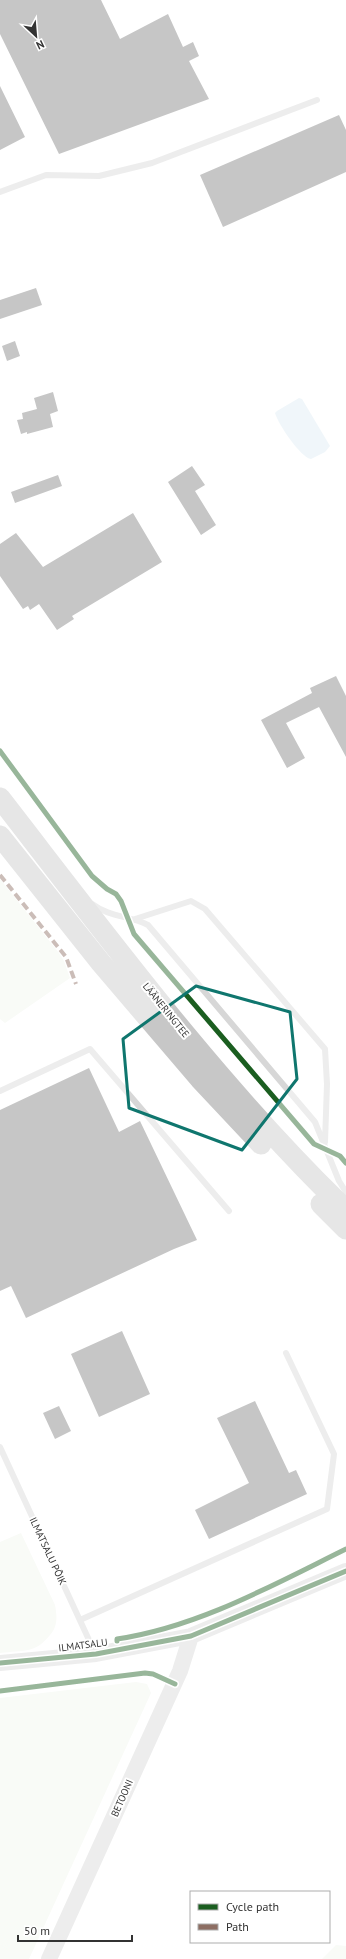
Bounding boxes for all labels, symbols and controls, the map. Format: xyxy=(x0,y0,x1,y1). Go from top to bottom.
north arrow xyxy=(16,16,56,56)
text: N xyxy=(34,37,47,53)
street label: LÄÄNERINGTEE xyxy=(140,980,192,1040)
street label: ILMATSALU PÕIK xyxy=(27,1515,69,1587)
street label: ILMATSALU xyxy=(58,1636,108,1654)
street label: BETOONI xyxy=(108,1777,136,1819)
legend xyxy=(190,1891,330,1943)
text: Cycle path xyxy=(226,1899,279,1914)
scale bar xyxy=(18,1917,132,1943)
text: Path xyxy=(226,1919,249,1934)
text: 50 m xyxy=(24,1923,50,1938)

